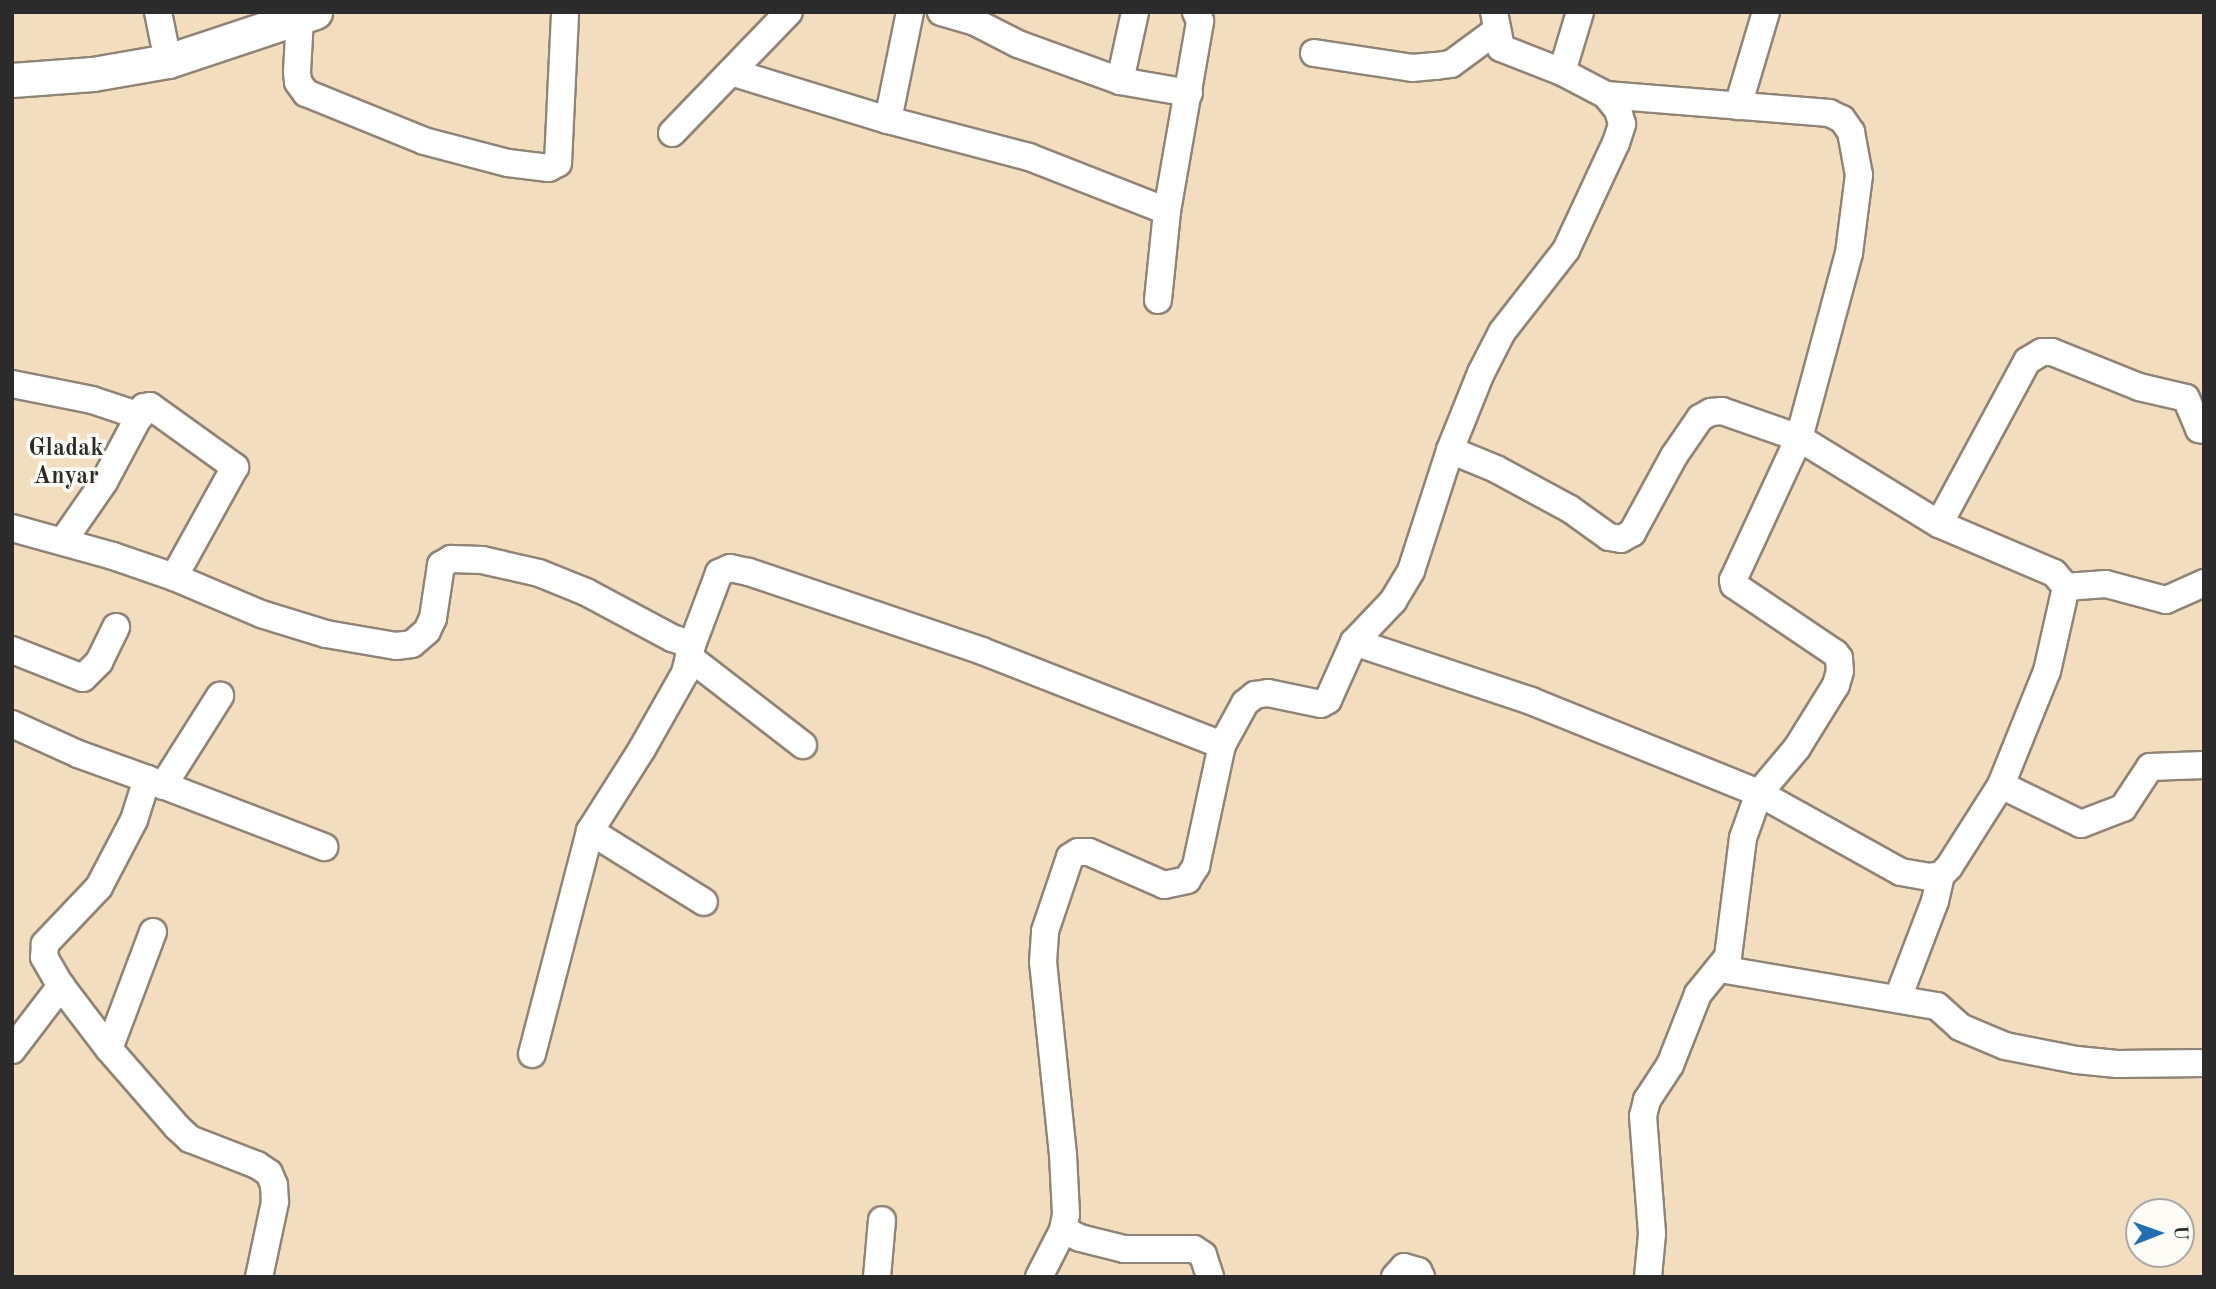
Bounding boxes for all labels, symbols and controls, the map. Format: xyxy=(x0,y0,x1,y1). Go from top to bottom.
district label: Gladak Anyar xyxy=(28,436,104,492)
north arrow xyxy=(2125,1198,2195,1268)
text: U xyxy=(2170,1225,2189,1240)

